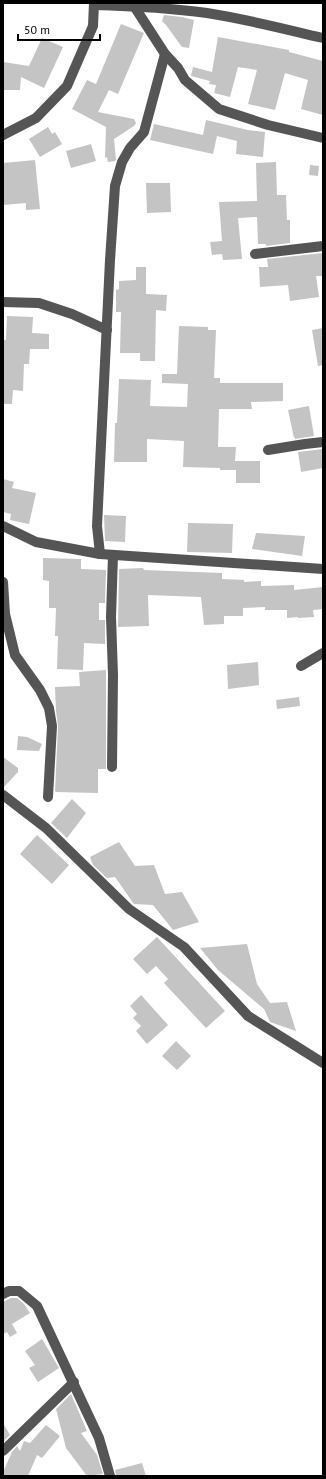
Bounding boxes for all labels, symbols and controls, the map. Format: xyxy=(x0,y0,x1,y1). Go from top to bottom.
scale bar xyxy=(18,16,100,42)
text: 50 m xyxy=(24,22,50,37)

